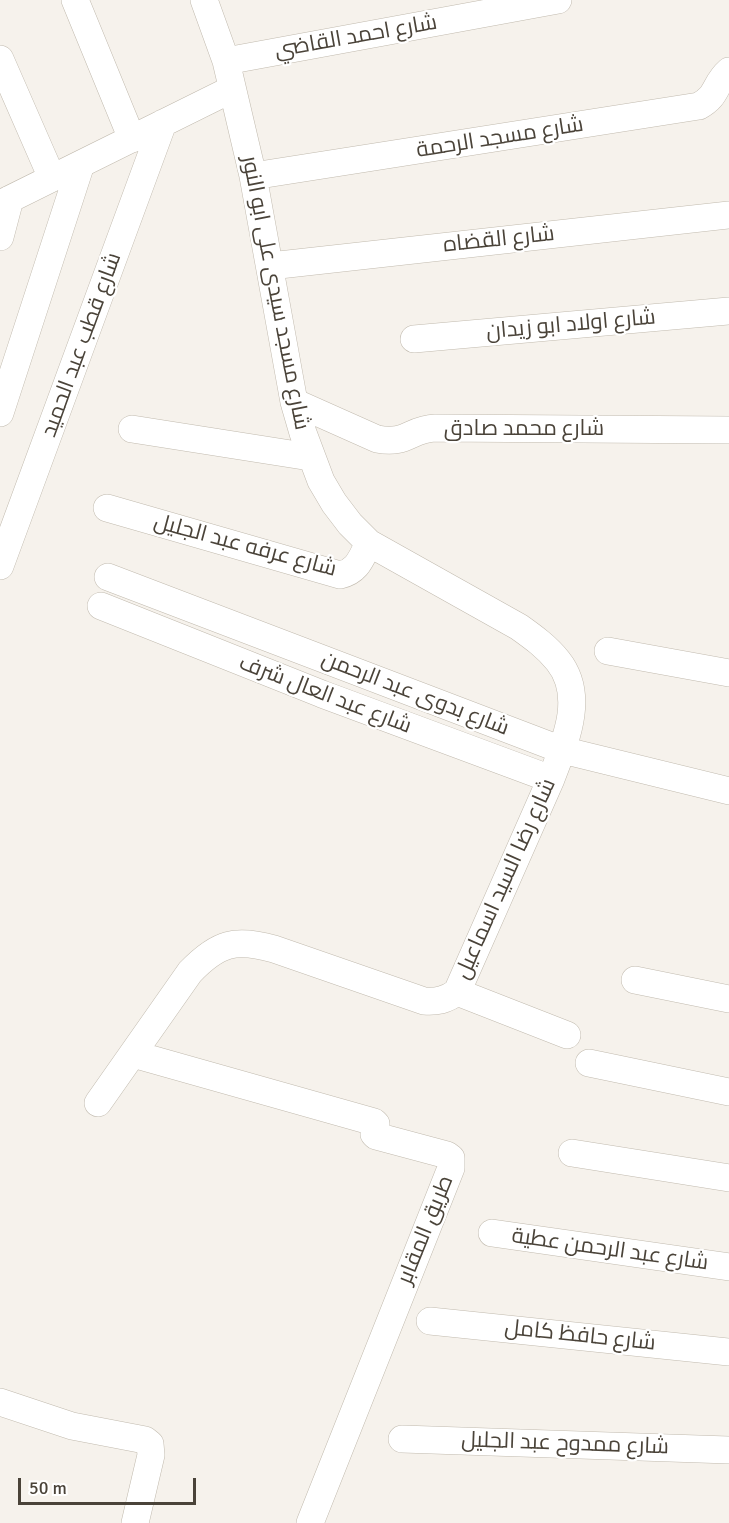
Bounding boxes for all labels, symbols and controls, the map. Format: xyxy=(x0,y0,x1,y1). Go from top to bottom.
street label: شارع احمد القاضي xyxy=(273,10,439,64)
street label: شارع مسجد الرحمة xyxy=(415,112,585,164)
street label: شارع مسجد سيدى على ابو النور xyxy=(235,154,315,432)
street label: شارع القضاه xyxy=(442,221,556,259)
street label: شارع قطب عبد الحميد xyxy=(36,249,128,441)
street label: شارع اولاد ابو زيدان xyxy=(485,304,657,346)
street label: شارع محمد صادق xyxy=(444,416,604,442)
street label: شارع عرفه عبد الجليل xyxy=(151,509,339,583)
street label: شارع بدوى عبد الرحمن xyxy=(317,646,513,742)
street label: شارع عبد العال شرف xyxy=(235,650,415,740)
street label: شارع رضا السيد اسماعيل xyxy=(450,775,562,983)
street label: طريق المقابر xyxy=(392,1172,460,1288)
street label: شارع عبد الرحمن عطية xyxy=(510,1223,710,1277)
street label: شارع حافظ كامل xyxy=(503,1315,657,1357)
street label: شارع ممدوح عبد الجليل xyxy=(461,1427,669,1461)
scale bar xyxy=(21,1466,200,1504)
text: 50 m xyxy=(29,1477,67,1499)

